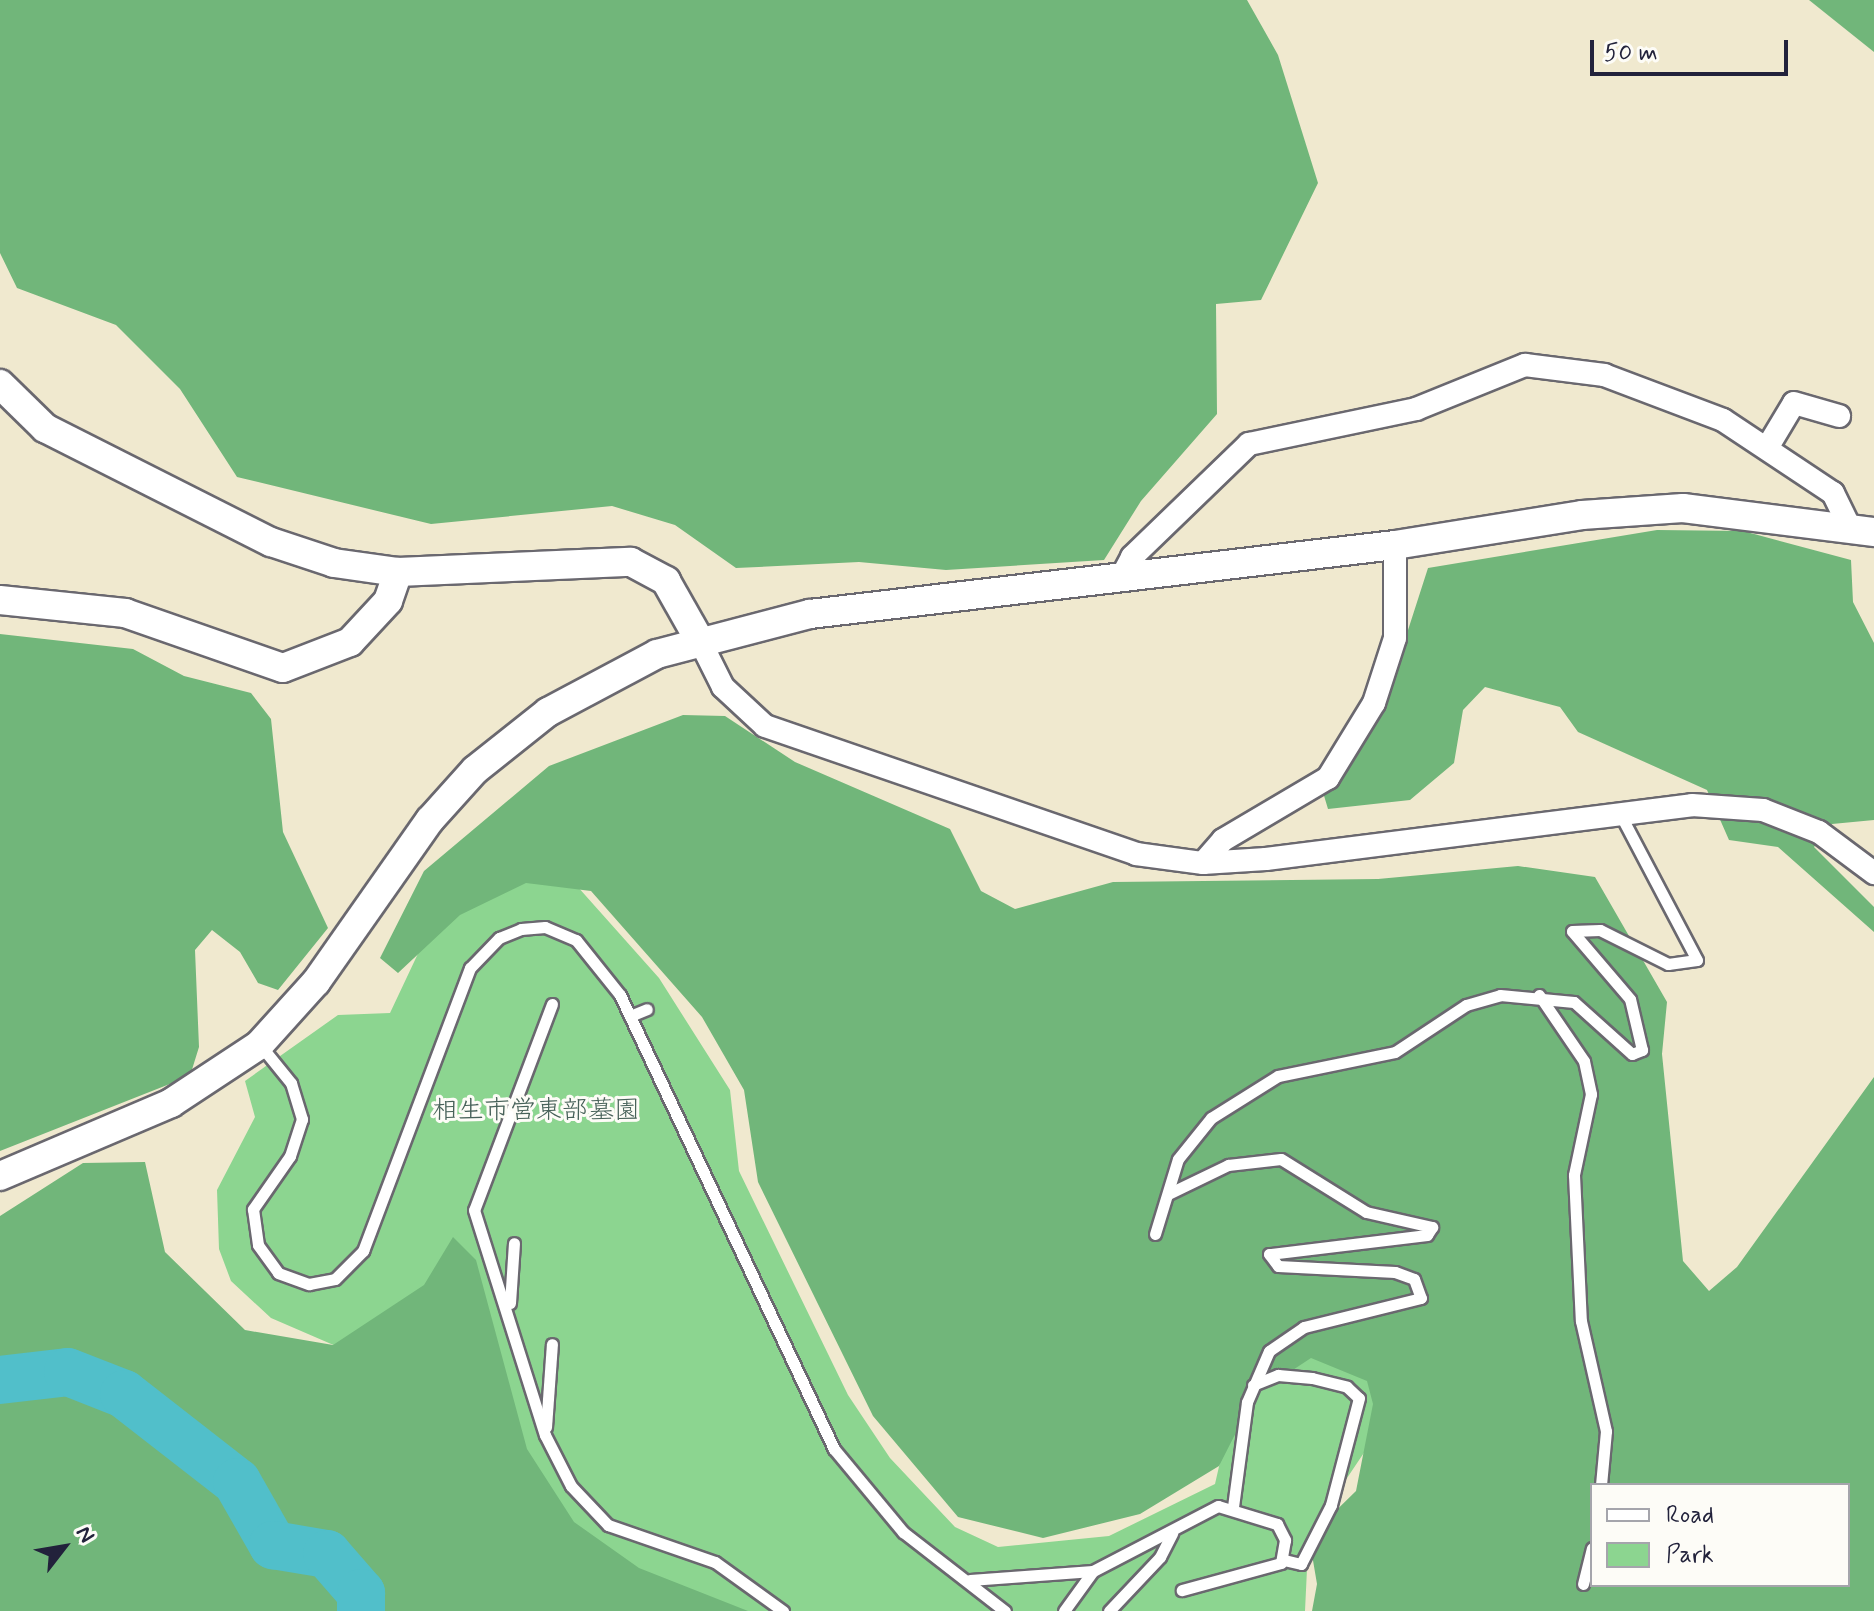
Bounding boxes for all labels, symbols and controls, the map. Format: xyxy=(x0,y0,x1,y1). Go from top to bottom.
scale bar xyxy=(1594,24,1792,74)
text: 50 m xyxy=(1604,38,1658,69)
park label: 相生市営東部墓園 xyxy=(432,1096,640,1128)
legend xyxy=(1590,1483,1850,1587)
text: Road xyxy=(1666,1500,1714,1531)
north arrow xyxy=(24,1507,104,1587)
text: N xyxy=(69,1521,100,1548)
text: Park xyxy=(1666,1540,1714,1571)

